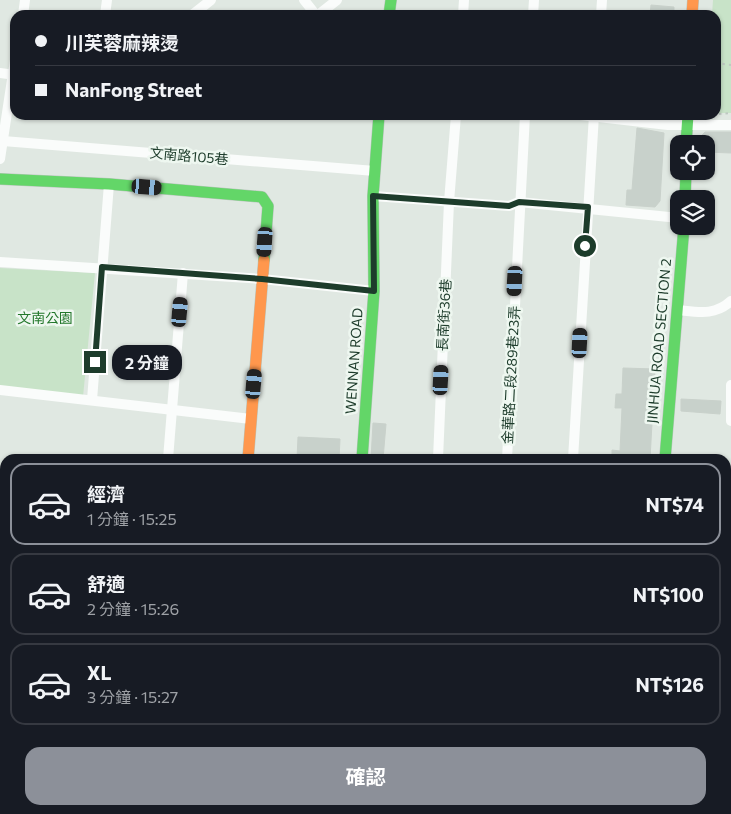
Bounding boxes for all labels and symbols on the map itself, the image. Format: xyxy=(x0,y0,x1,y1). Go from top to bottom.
street label: 文南路105巷 xyxy=(149,144,229,167)
car xyxy=(131,178,162,196)
car xyxy=(256,227,273,257)
route start xyxy=(574,235,596,257)
street label: JINHUA ROAD SECTION 2 xyxy=(643,258,674,424)
car xyxy=(506,266,523,296)
street label: 長南街36巷 xyxy=(433,278,454,352)
car xyxy=(171,296,188,328)
street label: 金華路二段289巷23弄 xyxy=(498,305,523,445)
street label: WENNAN ROAD xyxy=(341,307,366,415)
park label: 文南公園 xyxy=(17,309,73,326)
car xyxy=(571,328,588,358)
callout: 2 分鐘 xyxy=(112,344,182,380)
route end xyxy=(84,351,106,373)
car xyxy=(432,365,449,395)
car xyxy=(245,368,262,400)

